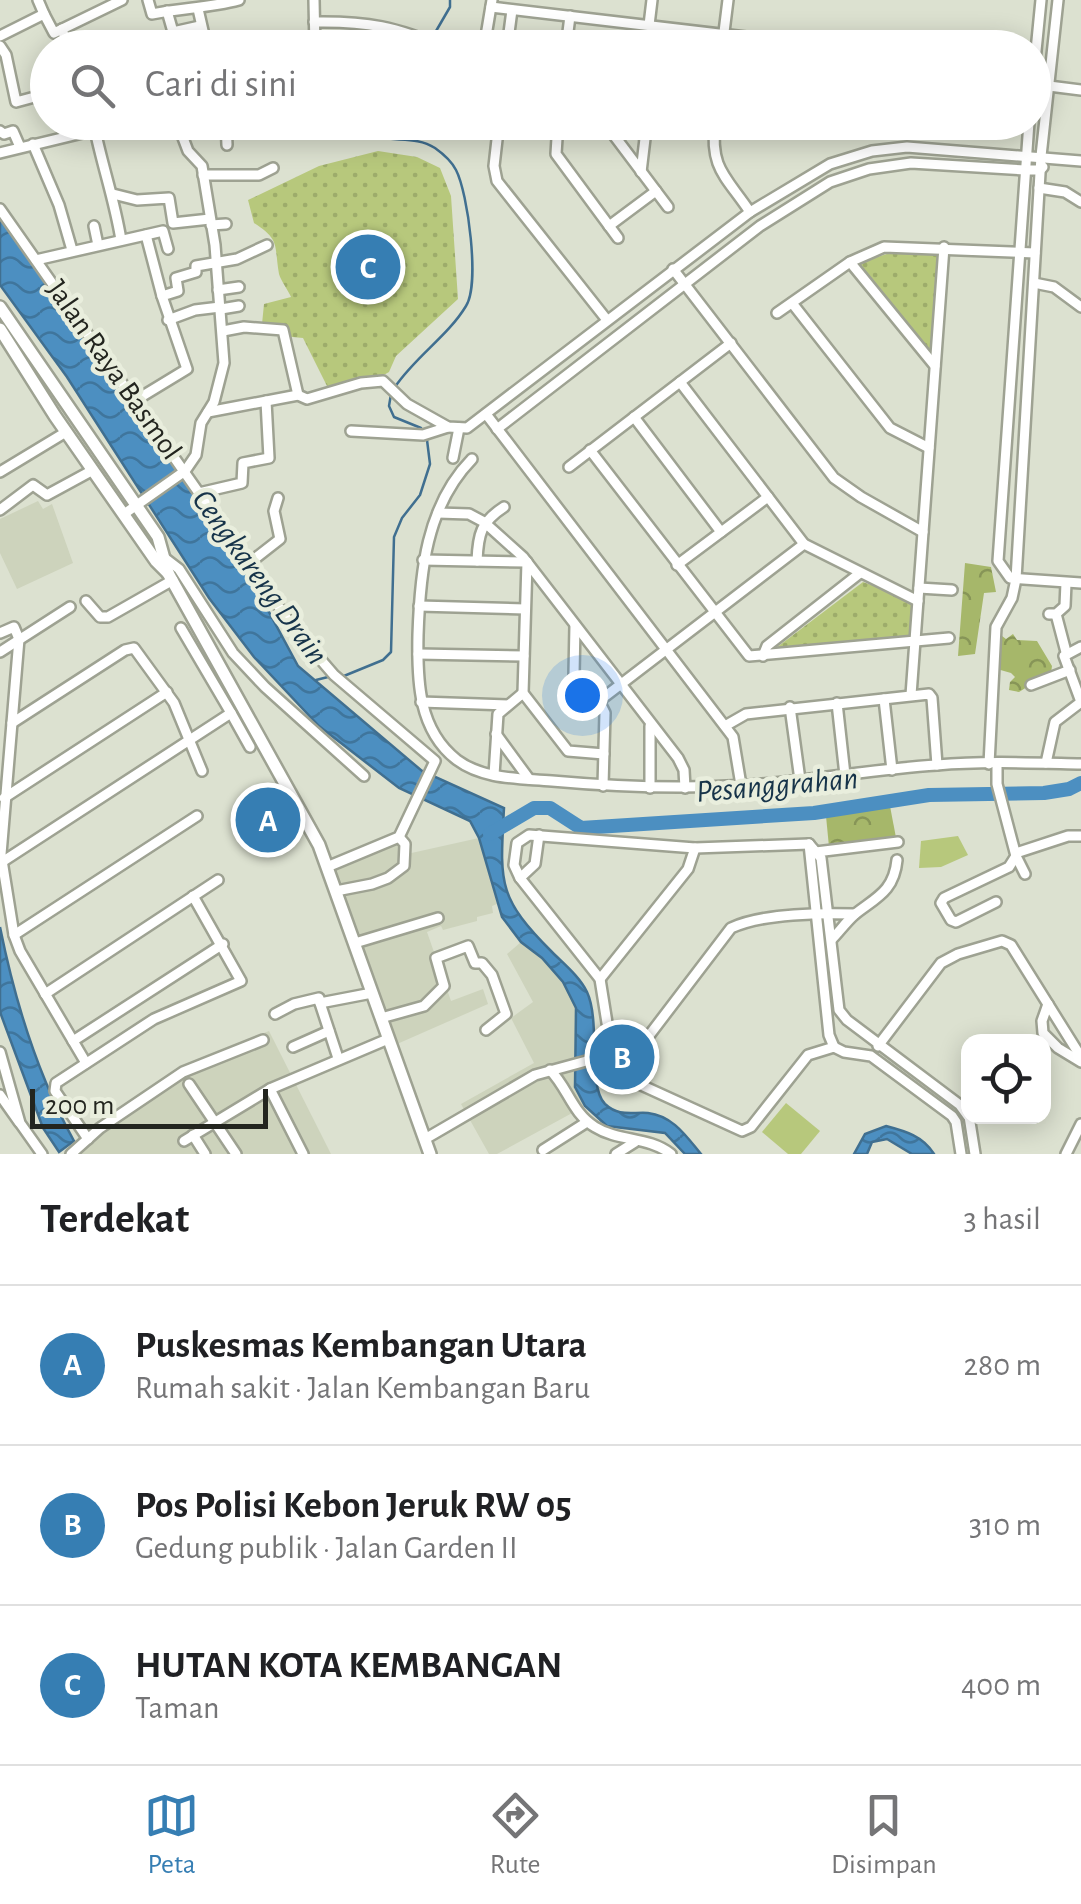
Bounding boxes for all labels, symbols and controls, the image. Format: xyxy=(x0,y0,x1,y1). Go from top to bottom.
search box xyxy=(30,30,1051,140)
icon: search xyxy=(65,58,120,113)
text: Cari di sini xyxy=(145,66,297,104)
pin: C xyxy=(336,230,400,304)
street label: Jalan Raya Basmol xyxy=(41,275,187,465)
water label: Cengkareng Drain xyxy=(186,484,334,670)
your location xyxy=(557,670,608,721)
water label: Pesanggrahan xyxy=(695,762,859,808)
pin: A xyxy=(236,782,300,858)
pin: B xyxy=(590,1020,654,1094)
map controls xyxy=(961,1034,1051,1124)
button: locate xyxy=(961,1034,1051,1124)
scale bar xyxy=(30,1084,268,1128)
text: 200 m xyxy=(45,1092,114,1120)
text: Terdekat xyxy=(40,1198,189,1240)
text: 3 hasil xyxy=(964,1203,1041,1235)
text: Puskesmas Kembangan Utara xyxy=(135,1327,587,1365)
text: A xyxy=(63,1349,82,1381)
text: 280 m xyxy=(963,1349,1041,1381)
text: Rumah sakit · Jalan Kembangan Baru xyxy=(135,1372,590,1404)
text: Pos Polisi Kebon Jeruk RW 05 xyxy=(135,1487,572,1525)
text: B xyxy=(63,1509,82,1541)
text: 310 m xyxy=(969,1509,1041,1541)
text: Gedung publik · Jalan Garden II xyxy=(135,1532,518,1564)
text: HUTAN KOTA KEMBANGAN xyxy=(135,1647,562,1685)
text: C xyxy=(64,1669,81,1701)
text: 400 m xyxy=(961,1669,1041,1701)
text: Taman xyxy=(135,1692,220,1724)
tab: Peta xyxy=(144,1788,199,1882)
tab: Rute xyxy=(488,1788,543,1882)
tab: Disimpan xyxy=(831,1788,937,1882)

